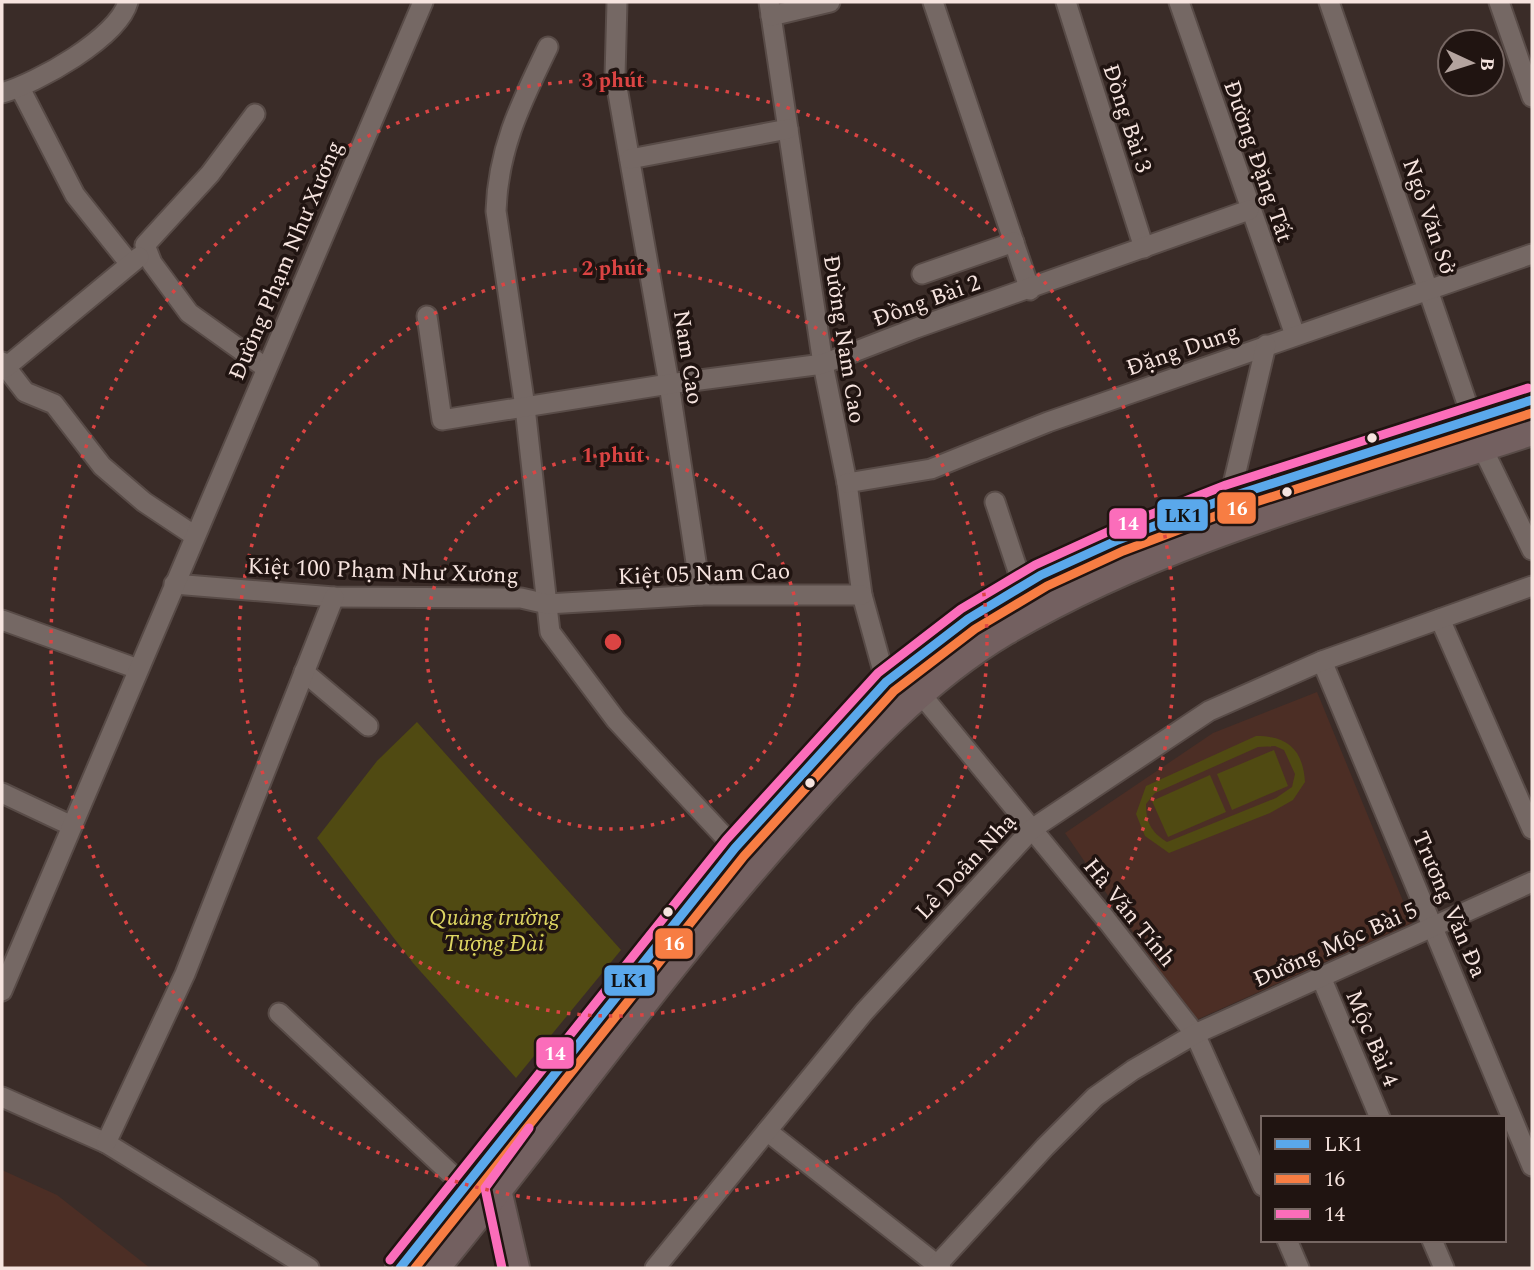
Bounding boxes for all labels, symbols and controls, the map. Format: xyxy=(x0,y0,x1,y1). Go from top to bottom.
north arrow xyxy=(1436,28,1506,98)
text: B xyxy=(1472,56,1501,72)
street label: Đồng Bài 3 xyxy=(1093,59,1161,177)
text: 3 phút xyxy=(582,65,644,97)
street label: Đường Đặng Tất xyxy=(1213,76,1302,247)
street label: Đường Phạm Như Xương xyxy=(220,135,353,386)
street label: Ngô Văn Sở xyxy=(1392,154,1465,280)
text: 2 phút xyxy=(582,253,644,285)
street label: Đường Nam Cao xyxy=(813,253,874,426)
street label: Đồng Bài 2 xyxy=(868,266,985,337)
street label: Nam Cao xyxy=(663,307,712,407)
street label: Đặng Dung xyxy=(1121,315,1244,386)
unlabelled marker xyxy=(1365,431,1379,445)
text: 1 phút xyxy=(582,440,644,472)
unlabelled marker xyxy=(1280,485,1294,499)
line badge: 16 xyxy=(1216,491,1257,525)
text: 16 xyxy=(1226,495,1248,524)
line badge: LK1 xyxy=(1156,498,1209,532)
text: LK1 xyxy=(1164,502,1202,531)
line badge: 14 xyxy=(1108,507,1148,540)
text: 14 xyxy=(1117,510,1139,539)
street label: Kiệt 100 Phạm Như Xương xyxy=(247,549,519,594)
street label: Kiệt 05 Nam Cao xyxy=(617,554,791,595)
centre of rings xyxy=(601,630,625,654)
unlabelled marker xyxy=(803,776,817,790)
street label: Lê Doãn Nhạ xyxy=(907,806,1025,928)
street label: Trương Văn Đa xyxy=(1402,826,1495,983)
street label: Hà Văn Tính xyxy=(1074,851,1184,975)
street label: Đường Mộc Bài 5 xyxy=(1248,893,1424,997)
park label: Quảng trường Tượng Đài xyxy=(429,901,560,962)
unlabelled marker xyxy=(661,905,675,919)
line badge: 16 xyxy=(654,927,694,960)
text: 16 xyxy=(663,930,685,959)
line badge: LK1 xyxy=(603,964,656,997)
text: LK1 xyxy=(610,967,648,996)
street label: Mộc Bài 4 xyxy=(1336,985,1408,1093)
line badge: 14 xyxy=(535,1036,575,1070)
text: 14 xyxy=(544,1040,566,1069)
legend xyxy=(1261,1116,1506,1242)
text: LK1 xyxy=(1324,1129,1363,1161)
text: 16 xyxy=(1324,1164,1345,1196)
text: 14 xyxy=(1324,1199,1346,1231)

